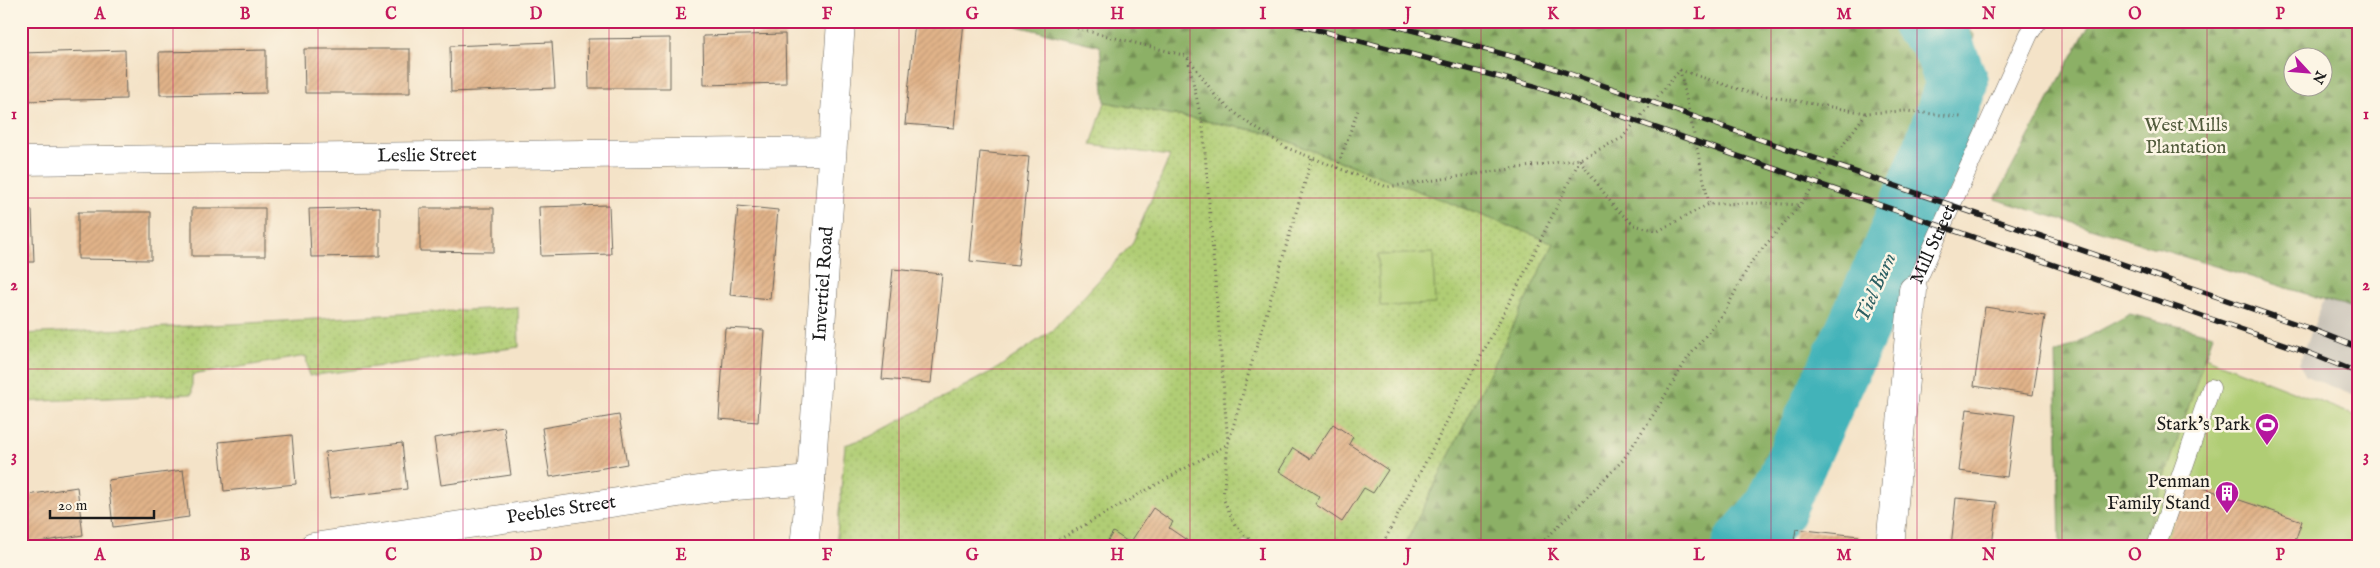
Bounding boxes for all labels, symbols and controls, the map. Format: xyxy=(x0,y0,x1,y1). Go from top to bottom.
text: A xyxy=(94,5,107,25)
text: B xyxy=(240,5,251,25)
text: C xyxy=(385,5,397,25)
text: D xyxy=(530,5,543,25)
text: E xyxy=(675,5,687,25)
text: F xyxy=(822,5,833,25)
text: G xyxy=(966,5,979,25)
text: H xyxy=(1110,5,1124,25)
text: I xyxy=(1260,5,1267,25)
text: J xyxy=(1403,5,1412,25)
text: K xyxy=(1547,5,1560,25)
text: L xyxy=(1693,5,1705,25)
text: M xyxy=(1836,5,1852,25)
text: N xyxy=(1981,5,1996,25)
text: O xyxy=(2128,5,2142,25)
text: P xyxy=(2275,5,2285,25)
north arrow xyxy=(2282,48,2332,98)
text: N xyxy=(2308,67,2330,87)
text: 1 xyxy=(11,105,17,125)
text: 1 xyxy=(2363,105,2369,125)
park label: West Mills Plantation xyxy=(2144,114,2228,160)
street label: Leslie Street xyxy=(377,143,477,169)
street label: Mill Street xyxy=(1905,200,1962,288)
street label: Invertiel Road xyxy=(808,225,840,342)
water label: Tiel Burn xyxy=(1849,249,1903,327)
text: 2 xyxy=(10,276,18,296)
text: 2 xyxy=(2362,276,2370,296)
sports icon: Stark's Park xyxy=(2254,412,2280,446)
place label: Stark's Park xyxy=(2156,413,2251,437)
text: 3 xyxy=(11,447,17,467)
text: 3 xyxy=(2363,447,2369,467)
place label: Penman Family Stand xyxy=(2107,470,2211,516)
building icon: Penman Family Stand xyxy=(2214,480,2240,514)
scale bar xyxy=(50,488,154,520)
street label: Peebles Street xyxy=(505,490,618,530)
text: 20 m xyxy=(58,496,88,515)
text: A xyxy=(94,546,107,566)
text: B xyxy=(240,546,251,566)
text: C xyxy=(385,546,397,566)
text: D xyxy=(530,546,543,566)
text: E xyxy=(675,546,687,566)
text: F xyxy=(822,546,833,566)
text: G xyxy=(966,546,979,566)
text: H xyxy=(1110,546,1124,566)
text: I xyxy=(1260,546,1267,566)
text: J xyxy=(1403,546,1412,566)
text: K xyxy=(1547,546,1560,566)
text: L xyxy=(1693,546,1705,566)
text: M xyxy=(1836,546,1852,566)
text: N xyxy=(1981,546,1996,566)
text: O xyxy=(2128,546,2142,566)
text: P xyxy=(2275,546,2285,566)

